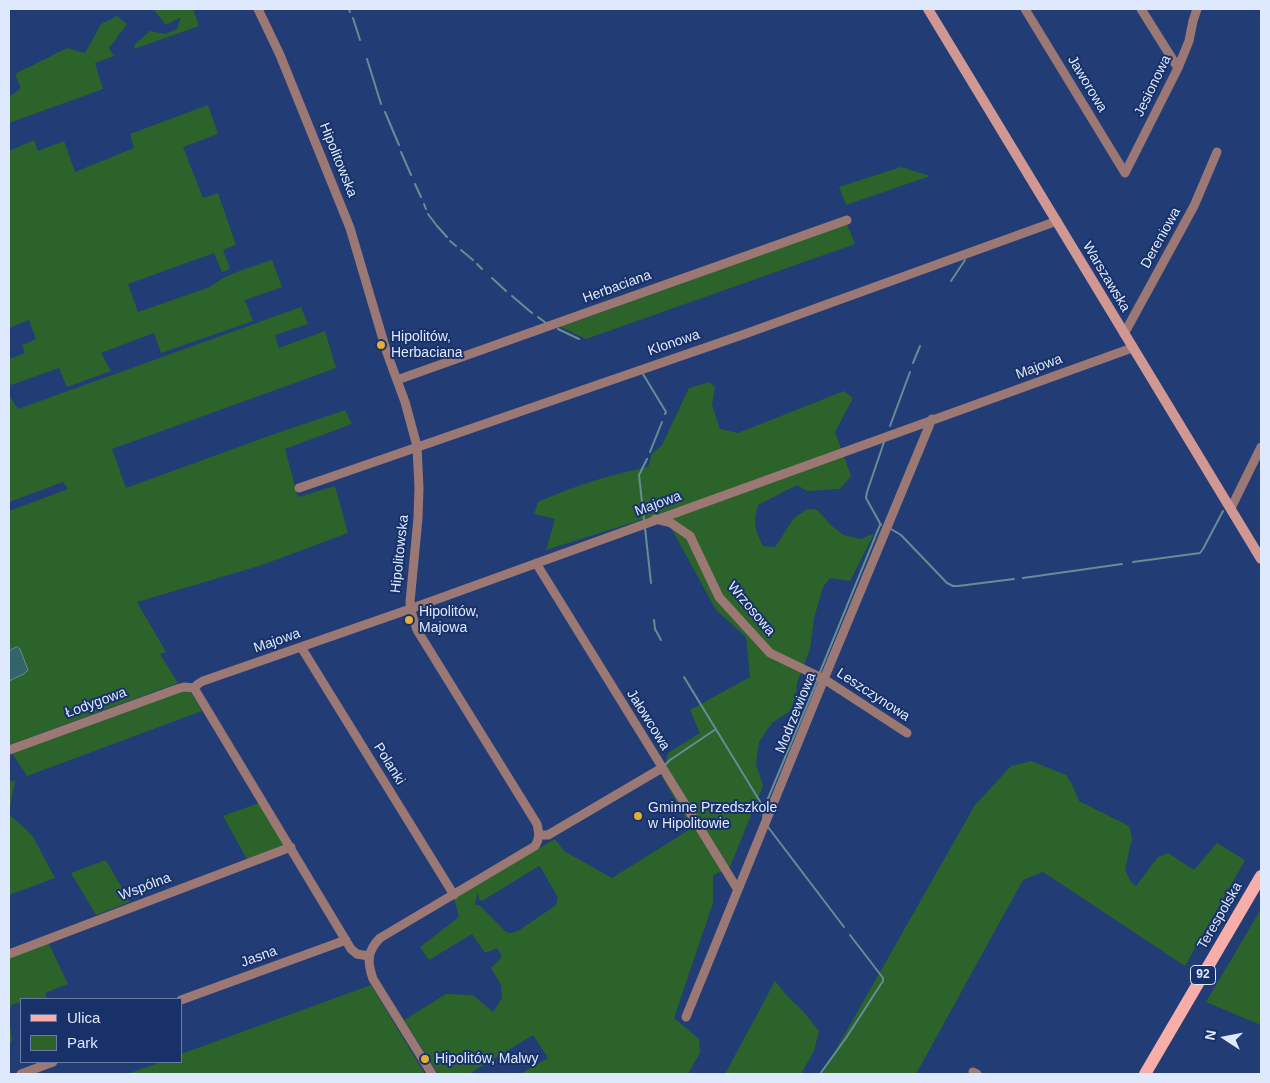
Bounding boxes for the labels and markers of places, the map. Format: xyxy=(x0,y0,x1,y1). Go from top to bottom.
place label: Hipolitów, Herbaciana xyxy=(391,329,463,362)
marker: Hipolitów, Herbaciana xyxy=(375,339,387,351)
place label: Hipolitów, Majowa xyxy=(419,604,479,636)
marker: Hipolitów, Majowa xyxy=(403,614,415,626)
place label: Gminne Przedszkole w Hipolitowie xyxy=(648,800,777,832)
marker: Gminne Przedszkole w Hipolitowie xyxy=(632,810,644,822)
place label: Hipolitów, Malwy xyxy=(435,1051,538,1067)
marker: Hipolitów, Malwy xyxy=(419,1053,431,1065)

